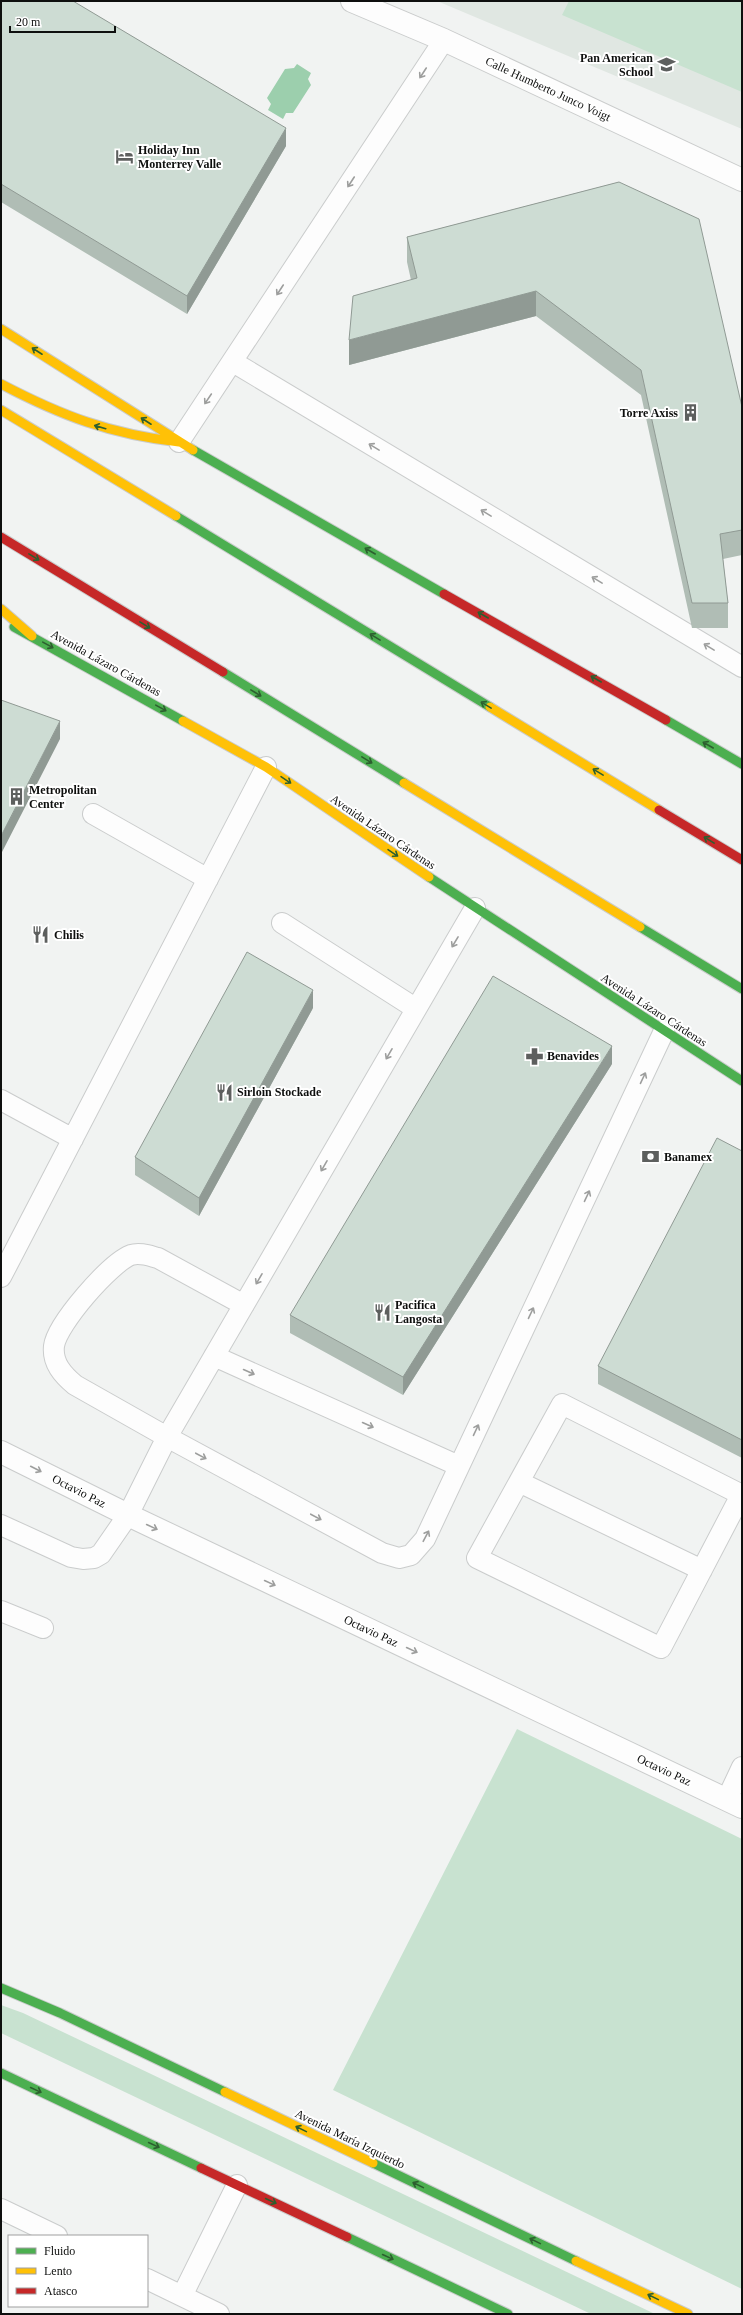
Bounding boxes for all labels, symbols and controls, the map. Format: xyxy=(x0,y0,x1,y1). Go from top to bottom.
scale bar xyxy=(10,8,115,34)
text: 20 m xyxy=(16,15,41,29)
place label: Pan American School xyxy=(580,51,654,79)
street label: Calle Humberto Junco Voigt xyxy=(483,54,613,124)
school or university icon: Pan American School xyxy=(656,55,676,75)
one-way arrow xyxy=(419,67,427,78)
place label: Holiday Inn Monterrey Valle xyxy=(138,143,222,171)
hotel icon: Holiday Inn Monterrey Valle xyxy=(115,147,135,167)
one-way arrow xyxy=(347,176,355,188)
one-way arrow xyxy=(276,284,284,295)
one-way arrow xyxy=(31,347,43,355)
one-way arrow xyxy=(204,393,212,404)
building icon: Torre Axiss xyxy=(681,403,701,423)
place label: Torre Axiss xyxy=(620,406,678,420)
one-way arrow xyxy=(140,417,152,425)
one-way arrow xyxy=(94,423,107,430)
one-way arrow xyxy=(368,442,380,450)
one-way arrow xyxy=(480,509,492,517)
one-way arrow xyxy=(364,546,376,554)
one-way arrow xyxy=(28,554,40,562)
one-way arrow xyxy=(591,576,603,584)
one-way arrow xyxy=(477,610,489,618)
one-way arrow xyxy=(139,621,150,629)
street label: Avenida Lázaro Cárdenas xyxy=(49,627,164,699)
one-way arrow xyxy=(369,633,381,641)
one-way arrow xyxy=(42,641,54,649)
one-way arrow xyxy=(703,643,715,651)
one-way arrow xyxy=(590,675,602,683)
one-way arrow xyxy=(250,689,262,697)
one-way arrow xyxy=(480,700,492,708)
one-way arrow xyxy=(155,705,167,713)
one-way arrow xyxy=(702,740,714,748)
one-way arrow xyxy=(361,757,373,765)
one-way arrow xyxy=(592,768,604,776)
one-way arrow xyxy=(280,776,291,784)
place label: Metropolitan Center xyxy=(29,783,97,811)
building icon: Metropolitan Center xyxy=(6,787,26,807)
street label: Avenida Lázaro Cárdenas xyxy=(328,792,438,873)
one-way arrow xyxy=(703,835,715,843)
one-way arrow xyxy=(388,849,399,857)
restaurant icon: Chilis xyxy=(31,925,51,945)
place label: Chilis xyxy=(54,928,84,942)
one-way arrow xyxy=(450,936,458,948)
street label: Avenida Lázaro Cárdenas xyxy=(598,970,710,1050)
pharmacy icon: Benavides xyxy=(524,1046,544,1066)
one-way arrow xyxy=(384,1048,392,1060)
place label: Benavides xyxy=(547,1049,599,1063)
one-way arrow xyxy=(640,1072,647,1084)
restaurant icon: Sirloin Stockade xyxy=(214,1082,234,1102)
place label: Sirloin Stockade xyxy=(237,1085,322,1099)
bank icon: Banamex xyxy=(641,1147,661,1167)
place label: Banamex xyxy=(664,1150,712,1164)
one-way arrow xyxy=(319,1160,327,1172)
one-way arrow xyxy=(584,1190,591,1202)
one-way arrow xyxy=(254,1273,262,1285)
place label: Pacifica Langosta xyxy=(395,1298,442,1326)
restaurant icon: Pacifica Langosta xyxy=(372,1302,392,1322)
one-way arrow xyxy=(528,1307,535,1319)
one-way arrow xyxy=(243,1369,255,1376)
one-way arrow xyxy=(361,1422,373,1429)
one-way arrow xyxy=(473,1425,480,1437)
one-way arrow xyxy=(195,1452,207,1460)
one-way arrow xyxy=(30,1466,42,1473)
street label: Octavio Paz xyxy=(50,1472,108,1510)
one-way arrow xyxy=(310,1514,322,1521)
one-way arrow xyxy=(146,1524,158,1531)
one-way arrow xyxy=(423,1530,430,1542)
one-way arrow xyxy=(263,1580,275,1587)
street label: Octavio Paz xyxy=(342,1612,400,1650)
one-way arrow xyxy=(406,1647,418,1654)
street label: Octavio Paz xyxy=(635,1751,693,1789)
one-way arrow xyxy=(30,2087,42,2094)
street label: Avenida María Izquierdo xyxy=(293,2106,407,2172)
one-way arrow xyxy=(295,2125,307,2132)
one-way arrow xyxy=(147,2142,159,2149)
one-way arrow xyxy=(413,2181,425,2188)
one-way arrow xyxy=(265,2198,277,2205)
legend xyxy=(8,2235,148,2307)
one-way arrow xyxy=(530,2237,542,2244)
text: Fluido xyxy=(44,2244,75,2258)
one-way arrow xyxy=(382,2254,394,2261)
text: Lento xyxy=(44,2264,72,2278)
text: Atasco xyxy=(44,2284,77,2298)
one-way arrow xyxy=(647,2293,659,2300)

